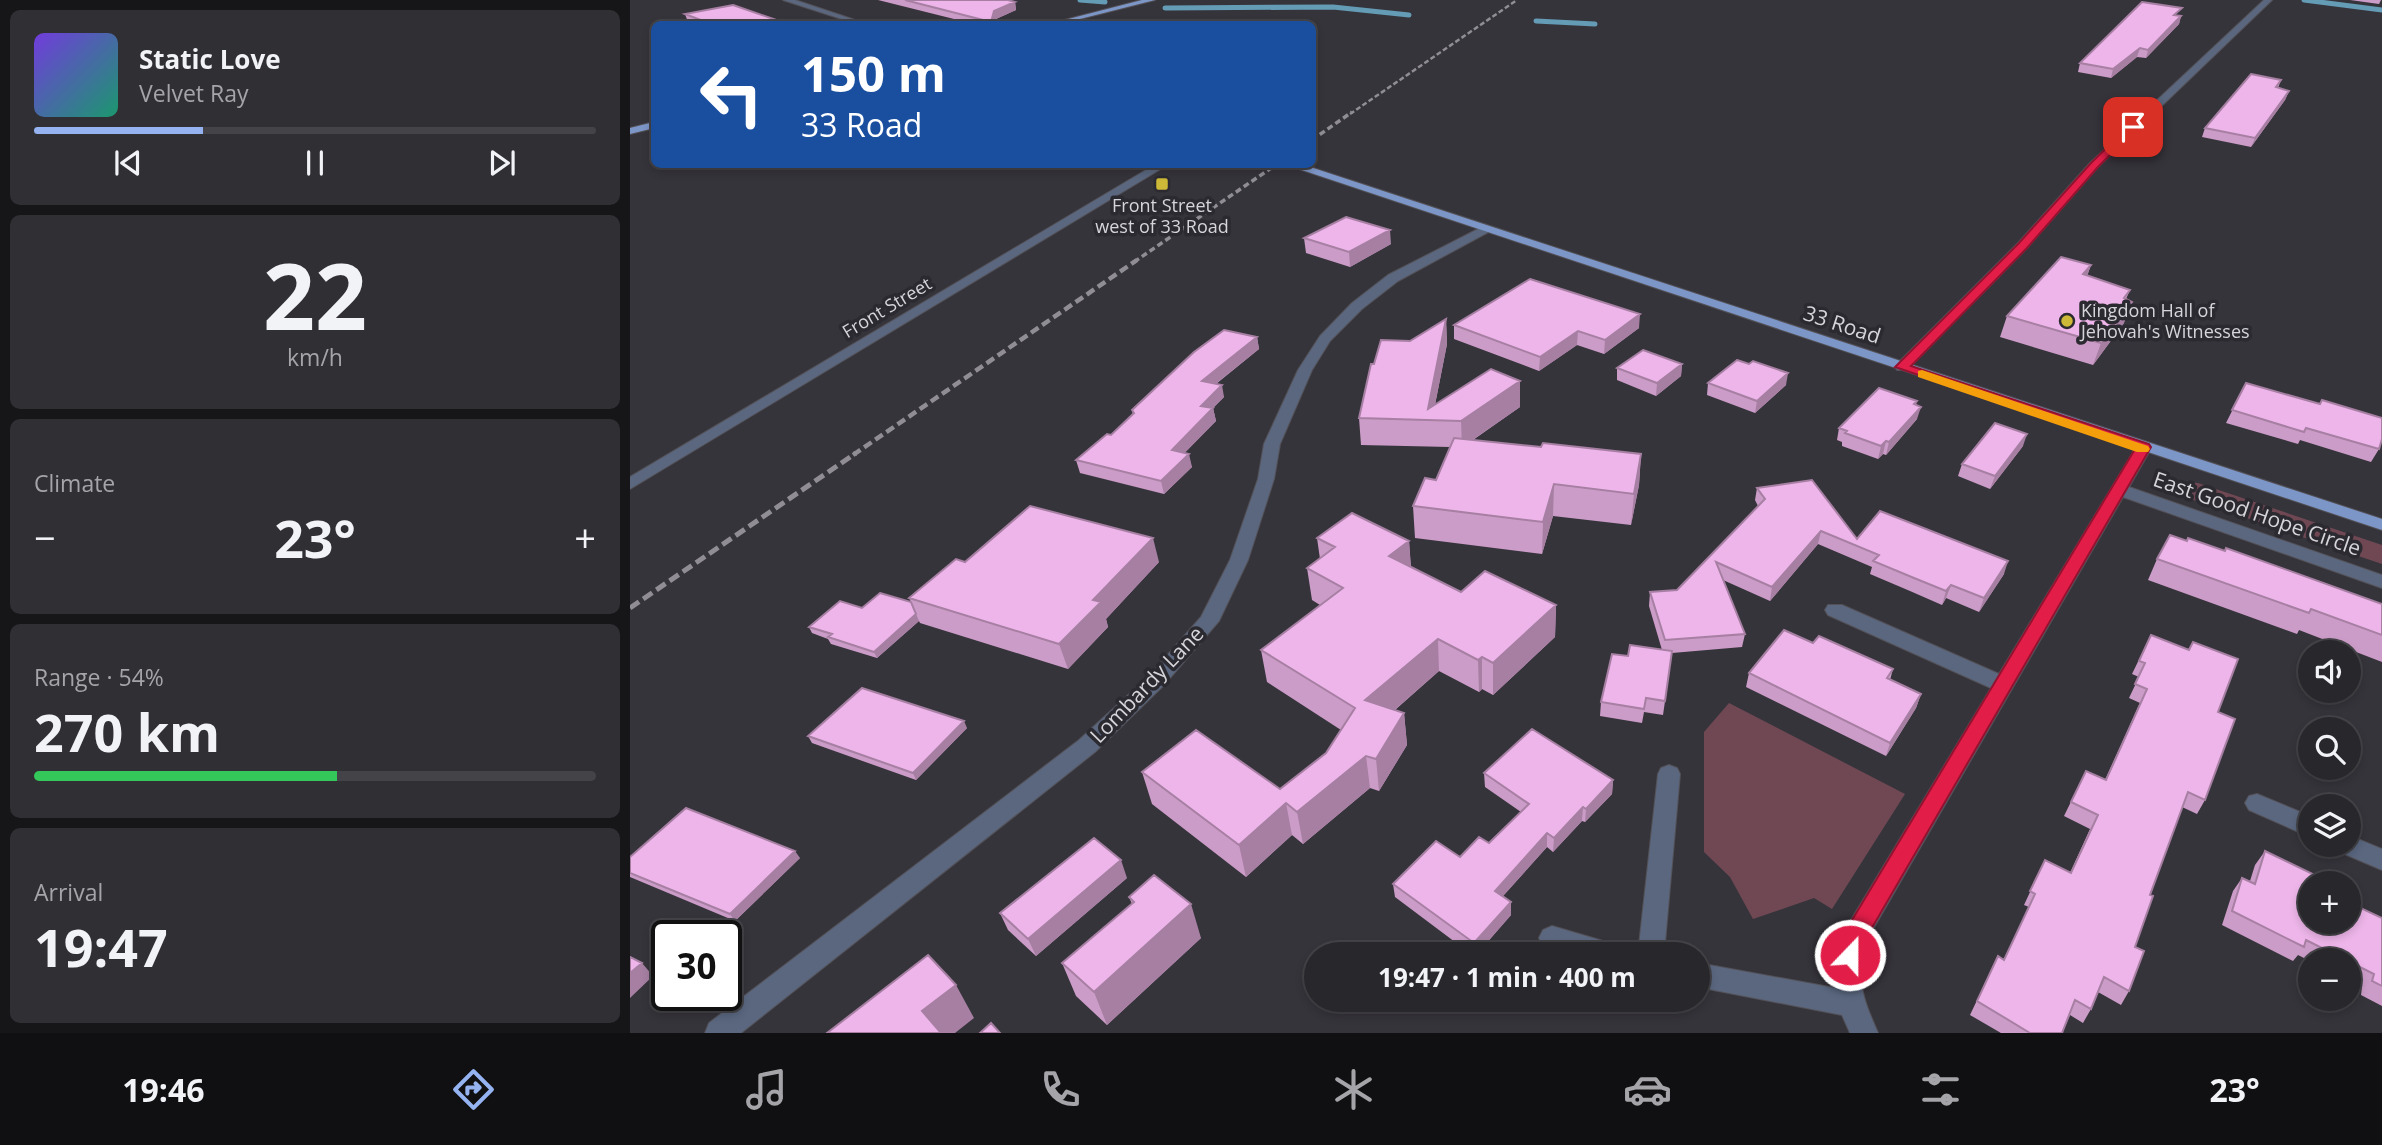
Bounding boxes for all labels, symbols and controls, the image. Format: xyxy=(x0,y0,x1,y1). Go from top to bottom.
text: 150 m xyxy=(801,40,946,106)
text: Static Love xyxy=(139,41,281,77)
icon: left xyxy=(686,49,777,140)
text: Velvet Ray xyxy=(139,77,249,109)
pin xyxy=(2103,97,2163,157)
text: 33 Road xyxy=(801,103,922,146)
icon: arrive xyxy=(2114,108,2152,146)
icon: previous xyxy=(109,144,147,182)
icon: pause xyxy=(296,144,334,182)
icon: next xyxy=(483,144,521,182)
marker: Front Street west of 33 Road xyxy=(1154,176,1170,192)
place label: Front Street west of 33 Road xyxy=(1095,193,1229,238)
text: 22 xyxy=(263,233,367,357)
street label: Front Street xyxy=(837,271,935,343)
street label: 33 Road xyxy=(1800,298,1884,350)
place label: Kingdom Hall of Jehovah's Witnesses xyxy=(2079,298,2250,343)
marker: Kingdom Hall of Jehovah's Witnesses xyxy=(2059,313,2075,329)
text: km/h xyxy=(287,341,343,373)
street label: East Good Hope Circle xyxy=(2150,464,2365,562)
text: Climate xyxy=(34,467,115,499)
text: 23° xyxy=(274,502,356,573)
text: − xyxy=(34,511,56,563)
text: + xyxy=(574,511,596,563)
street label: Lombardy Lane xyxy=(1083,620,1209,749)
map controls xyxy=(2298,640,2361,1011)
button: sound xyxy=(2298,640,2361,703)
text: Range · 54% xyxy=(34,661,164,693)
text: 270 km xyxy=(34,696,220,767)
button: search xyxy=(2298,717,2361,780)
button: layers xyxy=(2298,794,2361,857)
button: + xyxy=(2298,871,2361,934)
text: Arrival xyxy=(34,876,103,908)
text: 19:47 xyxy=(34,911,168,982)
position arrow xyxy=(1813,918,1887,992)
speed limit sign: 30 xyxy=(651,920,742,1011)
button: − xyxy=(2298,948,2361,1011)
text: 19:47 · 1 min · 400 m xyxy=(1378,959,1636,995)
icon: directions xyxy=(449,1065,498,1114)
icon: music xyxy=(742,1065,791,1114)
icon: phone xyxy=(1036,1065,1085,1114)
icon: climate xyxy=(1329,1065,1378,1114)
icon: car xyxy=(1623,1065,1672,1114)
icon: filters xyxy=(1916,1065,1965,1114)
text: 19:46 xyxy=(122,1068,205,1111)
text: 23° xyxy=(2209,1068,2260,1111)

